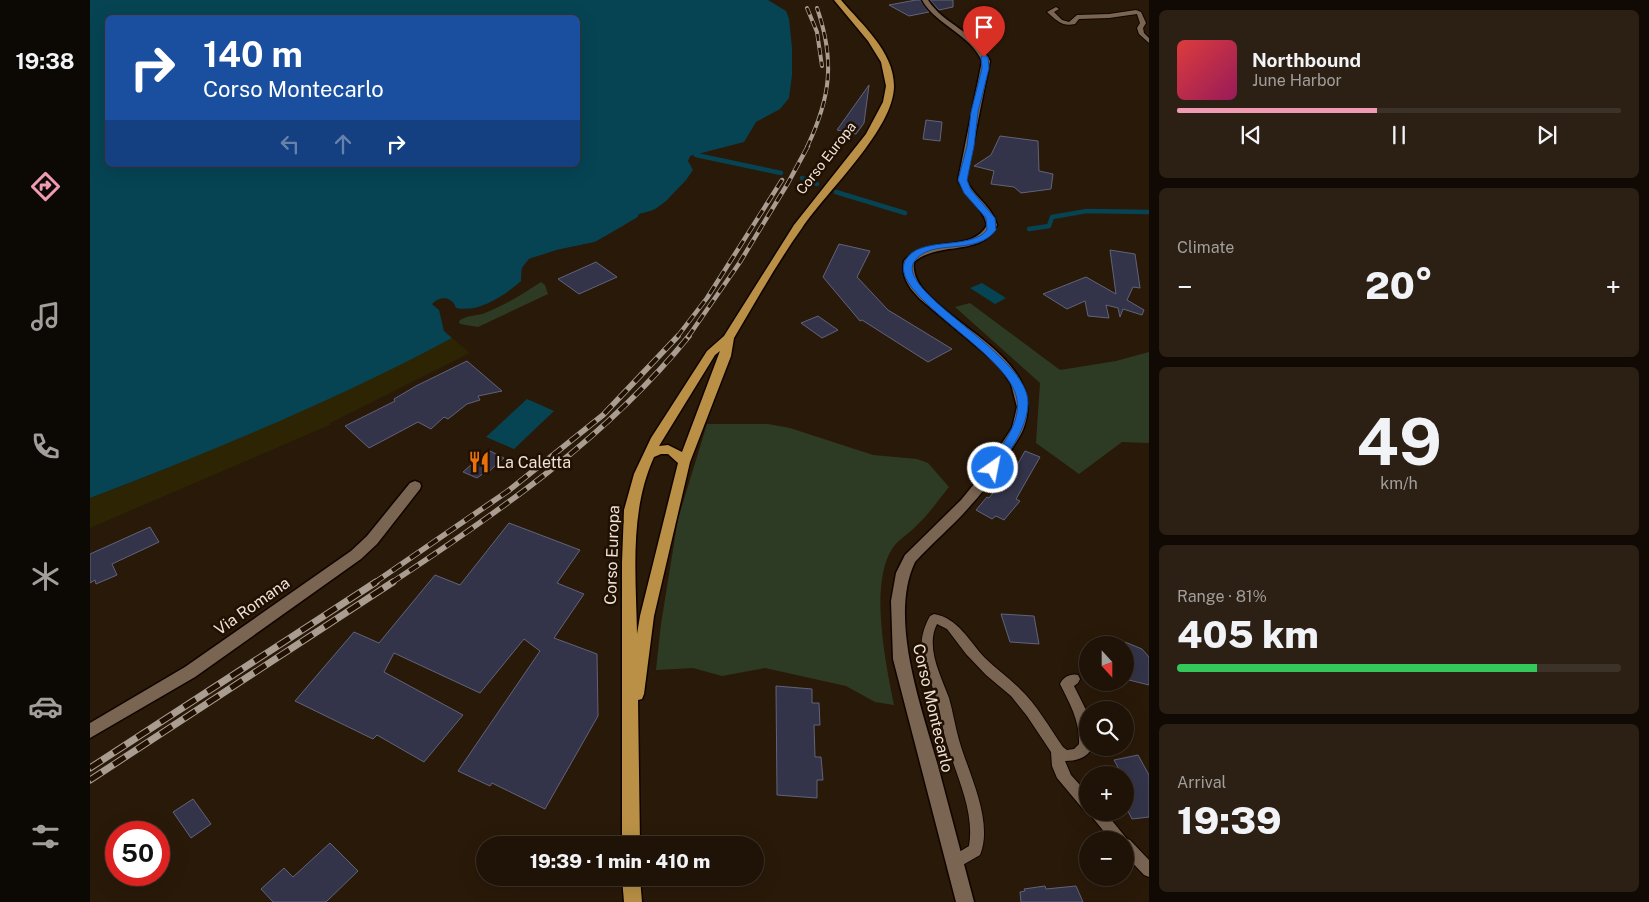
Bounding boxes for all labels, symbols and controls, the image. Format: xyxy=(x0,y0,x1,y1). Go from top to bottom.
pin xyxy=(963,6,1005,57)
icon: arrive xyxy=(970,13,998,41)
text: 140 m xyxy=(203,34,303,75)
icon: right xyxy=(120,35,185,100)
text: 19:38 xyxy=(15,48,75,74)
text: Northbound xyxy=(1252,49,1361,71)
text: June Harbor xyxy=(1252,71,1342,90)
text: Corso Montecarlo xyxy=(203,76,384,102)
street label: Corso Europa xyxy=(793,119,859,197)
icon: previous xyxy=(1237,121,1265,149)
icon: pause xyxy=(1385,121,1413,149)
icon: next xyxy=(1533,121,1561,149)
icon: left xyxy=(276,130,304,158)
icon: ahead xyxy=(329,130,357,158)
icon: right xyxy=(382,130,410,158)
icon: directions xyxy=(28,169,63,204)
text: Climate xyxy=(1177,238,1234,257)
text: 20° xyxy=(1365,263,1433,308)
text: − xyxy=(1177,270,1193,303)
text: + xyxy=(1605,270,1621,303)
icon: music xyxy=(28,299,63,334)
text: 49 xyxy=(1356,403,1442,480)
icon: phone xyxy=(28,429,63,464)
position arrow xyxy=(966,441,1018,493)
restaurant icon: La Caletta xyxy=(466,449,492,475)
place label: La Caletta xyxy=(496,453,571,472)
text: km/h xyxy=(1380,474,1418,493)
street label: Corso Europa xyxy=(601,505,623,605)
icon: climate xyxy=(28,559,63,594)
street label: Via Romana xyxy=(211,573,293,639)
text: Range · 81% xyxy=(1177,587,1267,606)
text: 405 km xyxy=(1177,612,1319,657)
north arrow xyxy=(1079,636,1134,691)
map controls xyxy=(1079,636,1134,886)
street label: Corso Montecarlo xyxy=(909,642,957,774)
icon: car xyxy=(28,689,63,724)
button: search xyxy=(1079,701,1134,756)
button: + xyxy=(1079,766,1134,821)
text: Arrival xyxy=(1177,773,1226,792)
text: 19:39 xyxy=(1177,798,1282,843)
icon: filters xyxy=(28,819,63,854)
speed limit sign: 50 xyxy=(105,821,170,886)
button: − xyxy=(1079,831,1134,886)
text: 19:39 · 1 min · 410 m xyxy=(530,850,710,872)

